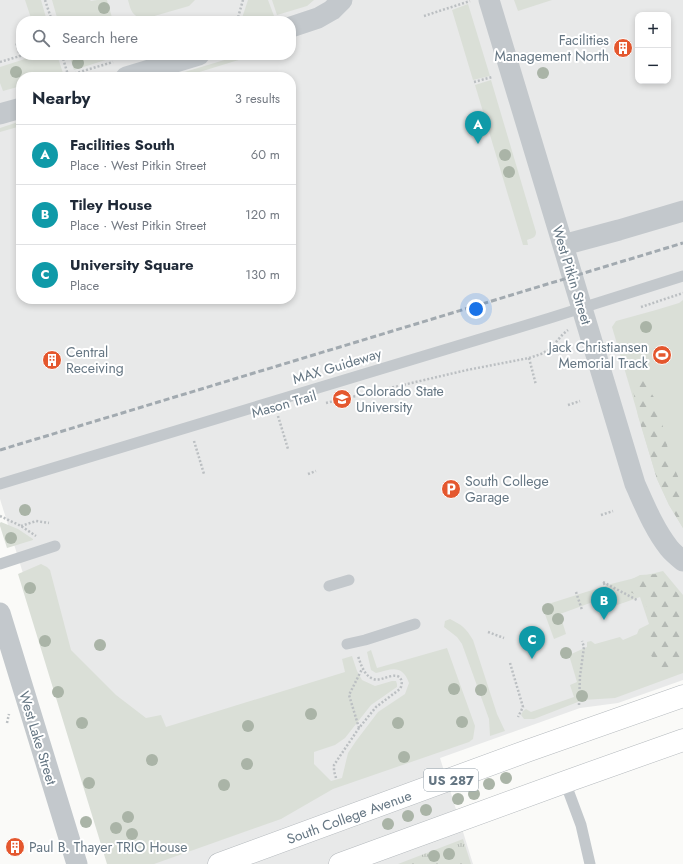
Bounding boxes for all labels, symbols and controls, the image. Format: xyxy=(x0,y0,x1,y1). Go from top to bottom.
map controls xyxy=(635,12,671,84)
button: + xyxy=(635,12,671,48)
search box xyxy=(16,16,296,60)
icon: search xyxy=(30,27,52,49)
text: Search here xyxy=(62,27,138,49)
place label: Facilities Management North xyxy=(495,30,609,66)
building icon: Facilities Management North xyxy=(612,37,634,59)
button: − xyxy=(635,48,671,84)
text: Nearby xyxy=(32,86,90,110)
text: 3 results xyxy=(235,89,280,108)
pin: A xyxy=(465,111,491,144)
text: Facilities South xyxy=(70,134,175,156)
text: A xyxy=(40,145,50,164)
text: 60 m xyxy=(251,145,280,164)
text: Place · West Pitkin Street xyxy=(70,156,206,175)
text: Tiley House xyxy=(70,194,152,216)
text: B xyxy=(41,205,49,224)
text: 120 m xyxy=(245,205,280,224)
text: Place · West Pitkin Street xyxy=(70,216,206,235)
street label: West Pitkin Street xyxy=(547,223,597,328)
text: University Square xyxy=(70,254,194,276)
text: C xyxy=(40,265,50,284)
text: 130 m xyxy=(245,265,280,284)
text: Place xyxy=(70,276,99,295)
your location xyxy=(466,299,486,319)
place label: Jack Christiansen Memorial Track xyxy=(547,337,649,373)
place label: Central Receiving xyxy=(66,342,124,378)
street label: MAX Guideway xyxy=(290,343,385,389)
sports icon: Jack Christiansen Memorial Track xyxy=(651,344,673,366)
building icon: Central Receiving xyxy=(41,349,63,371)
place label: Colorado State University xyxy=(356,381,444,417)
street label: Mason Trail xyxy=(249,385,319,423)
school or university icon: Colorado State University xyxy=(331,388,353,410)
place label: South College Garage xyxy=(465,471,549,507)
parking icon: South College Garage xyxy=(440,478,462,500)
pin: B xyxy=(591,587,617,620)
pin: C xyxy=(519,626,545,659)
street label: West Lake Street xyxy=(14,689,62,788)
road number: US 287 xyxy=(424,769,478,791)
street label: South College Avenue xyxy=(284,785,414,849)
building icon: Paul B. Thayer TRIO House xyxy=(4,836,26,858)
place label: Paul B. Thayer TRIO House xyxy=(29,837,187,857)

